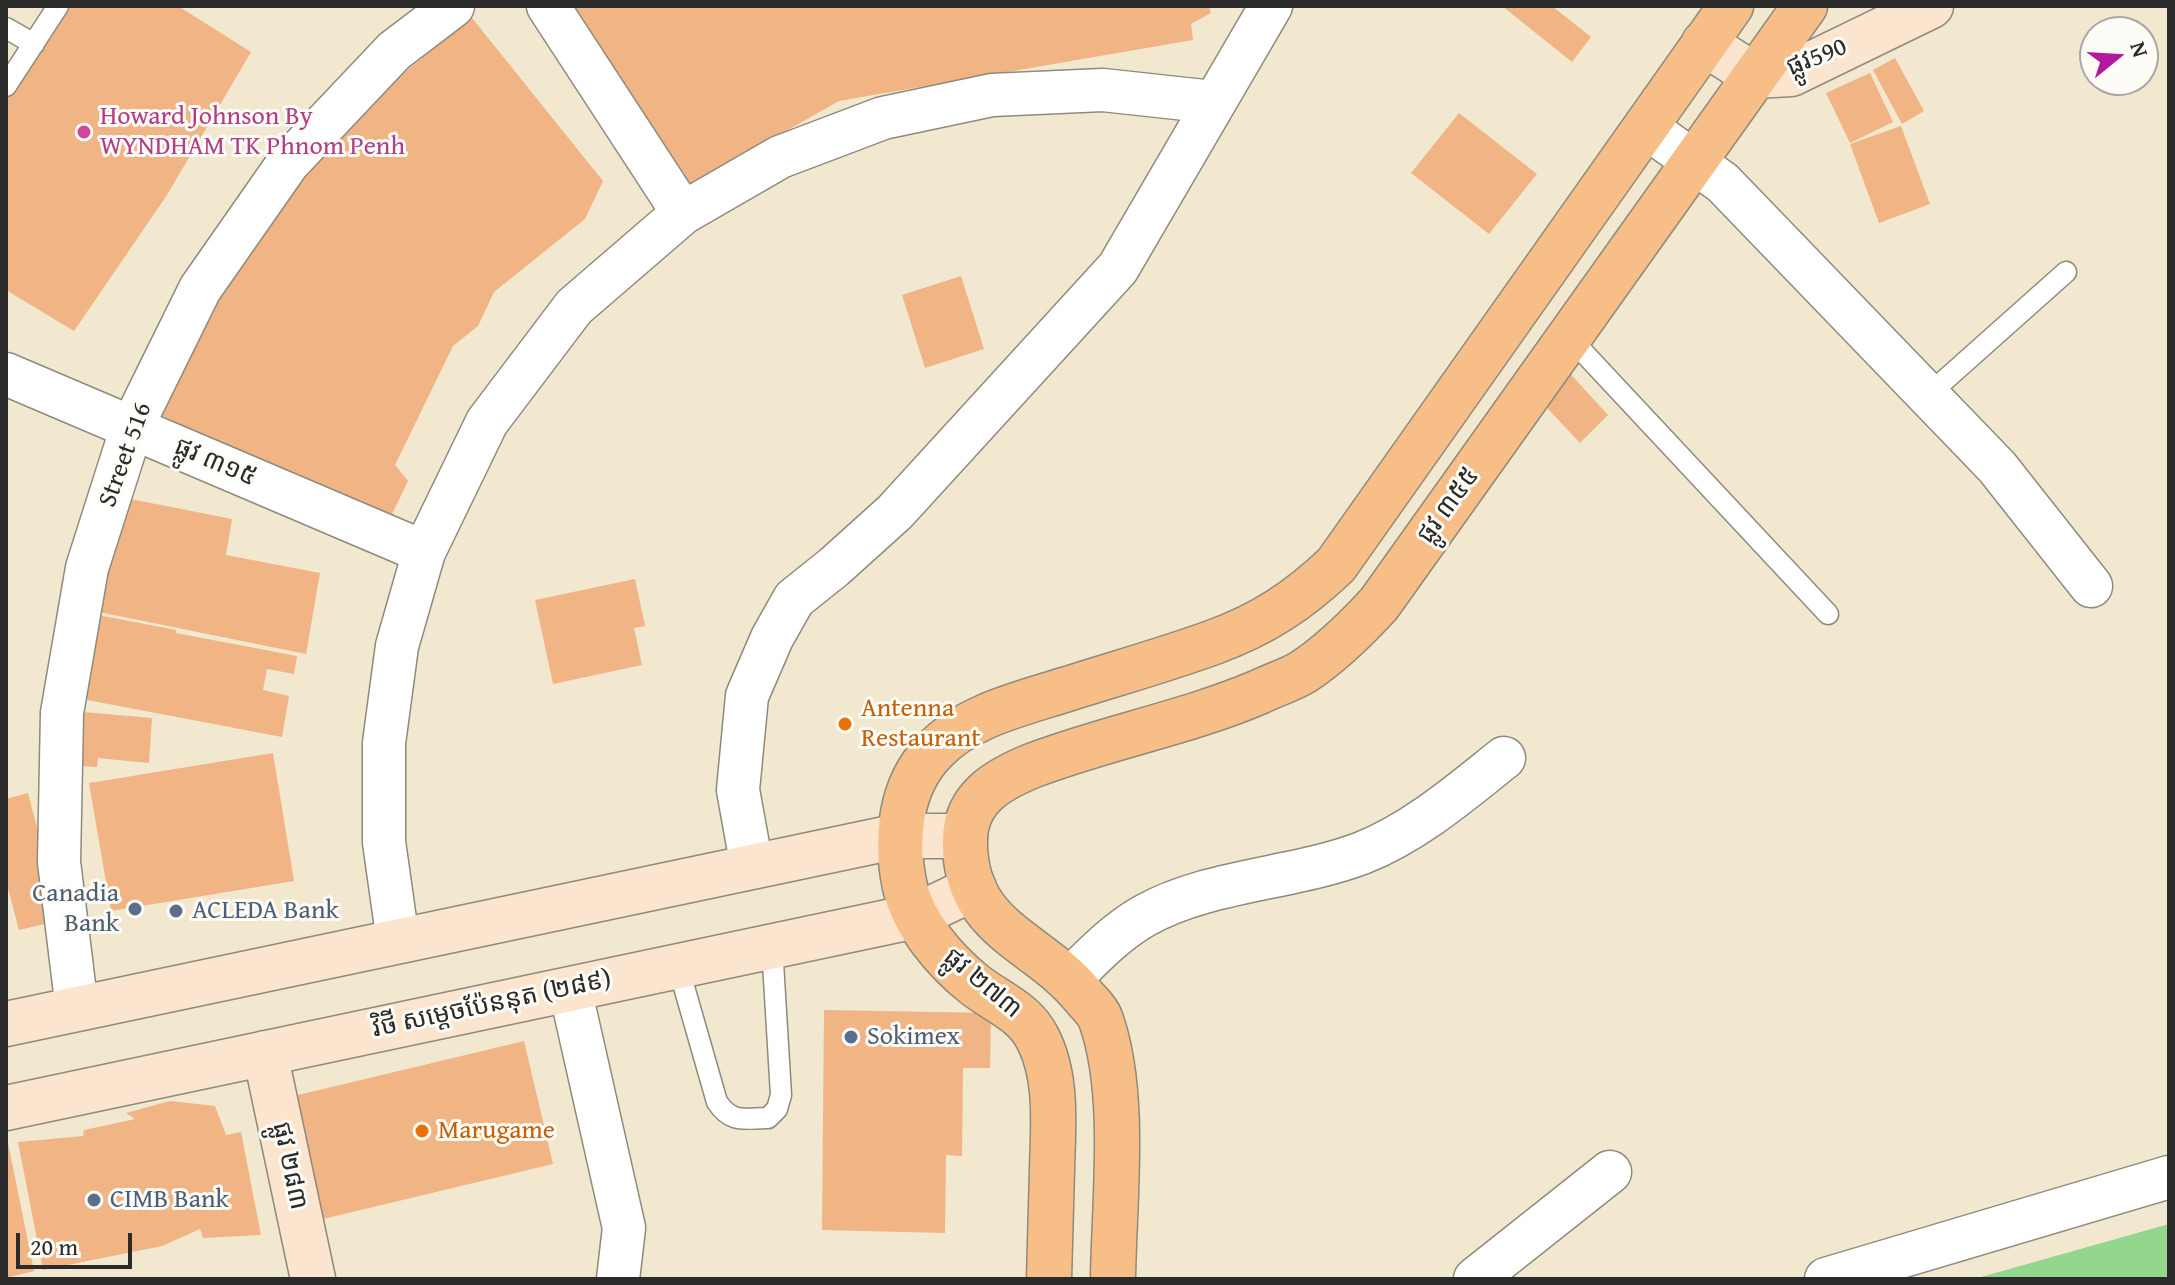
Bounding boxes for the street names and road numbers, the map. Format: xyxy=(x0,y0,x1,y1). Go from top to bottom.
street label: ផ្លូវ590 xyxy=(1782,32,1852,84)
street label: Street 516 xyxy=(93,398,159,512)
street label: ផ្លូវ ៣១៥ xyxy=(169,432,261,494)
street label: ផ្លូវ ៣៥៥ xyxy=(1411,462,1487,550)
street label: ផ្លូវ ២៧៣ xyxy=(936,942,1028,1026)
street label: វិថី សម្តេចប៉ែននុត (២៨៩) xyxy=(370,964,614,1046)
street label: ផ្លូវ ២៨៣ xyxy=(264,1119,314,1213)

